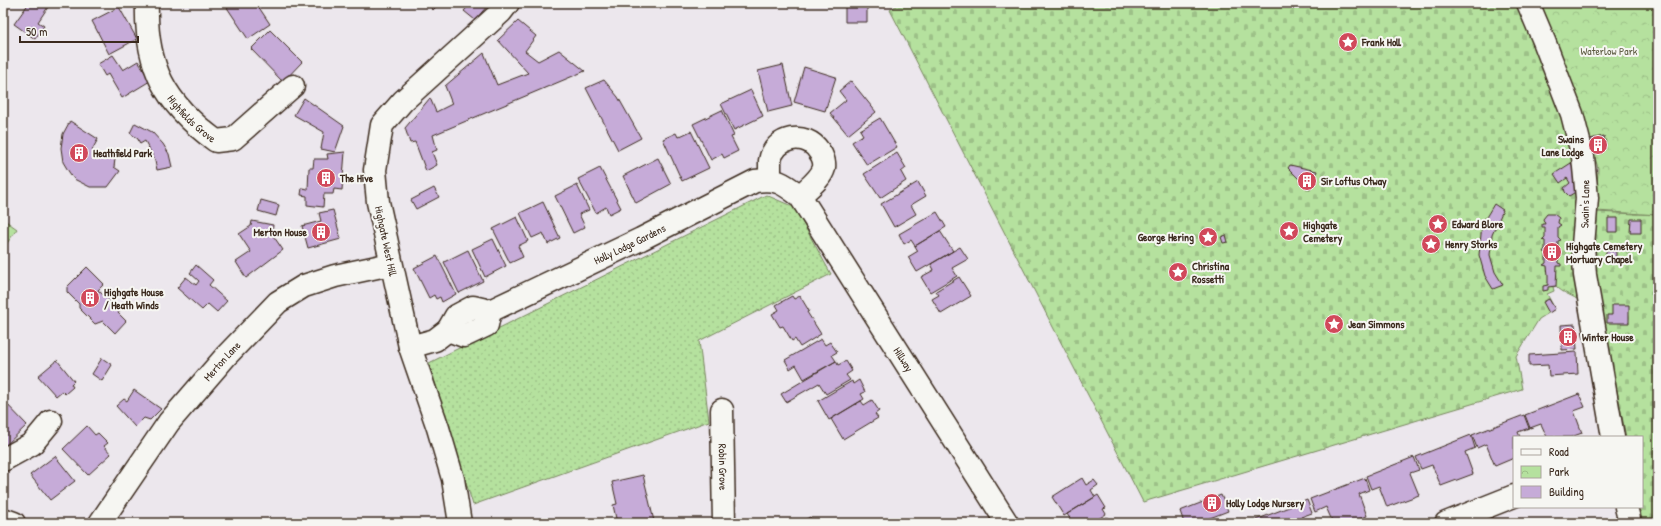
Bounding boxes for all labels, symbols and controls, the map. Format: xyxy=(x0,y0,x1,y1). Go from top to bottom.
scale bar xyxy=(20,18,138,44)
text: 50 m xyxy=(26,23,47,40)
place icon: Frank Holl xyxy=(1337,31,1359,53)
place label: Frank Holl xyxy=(1361,35,1402,49)
park label: Waterlow Park xyxy=(1581,44,1638,58)
street label: Highfields Grove xyxy=(164,92,219,146)
place label: Swains Lane Lodge xyxy=(1542,132,1585,160)
building icon: Swains Lane Lodge xyxy=(1587,134,1609,156)
building icon: Heathfield Park xyxy=(68,142,90,164)
place label: Heathfield Park xyxy=(93,146,153,160)
building icon: The Hive xyxy=(315,167,337,189)
building icon: Sir Loftus Otway xyxy=(1296,170,1318,192)
place label: The Hive xyxy=(339,171,374,185)
place label: Sir Loftus Otway xyxy=(1321,174,1387,189)
street label: Swain's Lane xyxy=(1578,179,1592,228)
street label: Highgate West Hill xyxy=(372,205,400,277)
place icon: Edward Blore xyxy=(1427,213,1449,235)
place label: Edward Blore xyxy=(1452,217,1504,231)
place label: Highgate Cemetery xyxy=(1303,218,1343,246)
place icon: Highgate Cemetery xyxy=(1278,220,1300,242)
building icon: Merton House xyxy=(310,221,332,243)
street label: Holly Lodge Gardens xyxy=(592,221,668,267)
place label: Merton House xyxy=(254,225,308,239)
place icon: George Hering xyxy=(1197,226,1219,248)
place label: George Hering xyxy=(1138,230,1194,245)
place icon: Henry Storks xyxy=(1420,233,1442,255)
place label: Henry Storks xyxy=(1445,237,1498,252)
place label: Highgate Cemetery Mortuary Chapel xyxy=(1566,239,1643,267)
building icon: Highgate Cemetery Mortuary Chapel xyxy=(1541,241,1563,263)
place label: Christina Rossetti xyxy=(1192,259,1230,286)
place icon: Christina Rossetti xyxy=(1167,261,1189,283)
place label: Highgate House / Heath Winds xyxy=(104,285,164,312)
building icon: Highgate House / Heath Winds xyxy=(79,287,101,309)
place icon: Jean Simmons xyxy=(1323,313,1345,335)
place label: Jean Simmons xyxy=(1348,317,1405,331)
building icon: Winter House xyxy=(1557,326,1579,348)
place label: Winter House xyxy=(1582,330,1634,344)
street label: Merton Lane xyxy=(201,338,244,384)
street label: Hillway xyxy=(890,344,917,374)
legend xyxy=(1513,436,1643,508)
text: Road xyxy=(1549,443,1569,460)
street label: Robin Grove xyxy=(716,444,730,491)
text: Park xyxy=(1549,463,1569,480)
text: Building xyxy=(1549,483,1584,500)
building icon: Holly Lodge Nursery xyxy=(1201,492,1223,514)
place label: Holly Lodge Nursery xyxy=(1226,496,1304,511)

